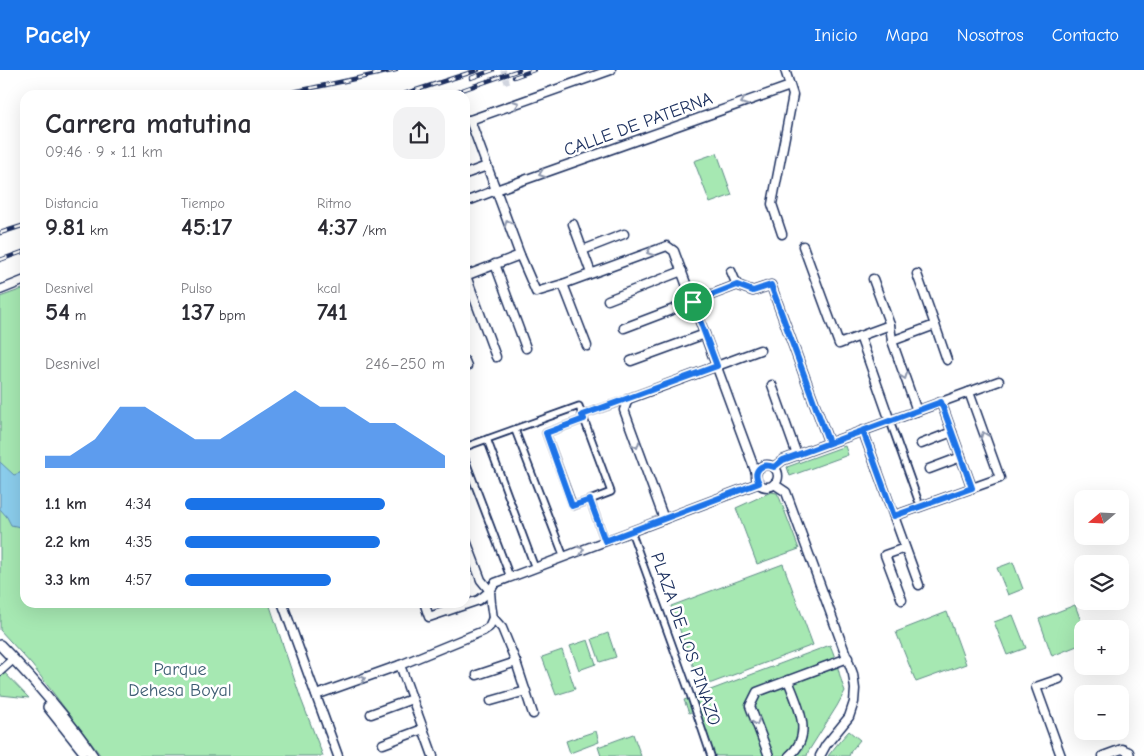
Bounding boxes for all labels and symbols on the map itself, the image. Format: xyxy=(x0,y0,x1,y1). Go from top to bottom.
street label: CALLE DE PATERNA xyxy=(561,88,715,161)
one-way arrow xyxy=(741,96,749,106)
one-way arrow xyxy=(511,100,520,110)
one-way arrow xyxy=(538,168,546,178)
one-way arrow xyxy=(504,219,514,227)
one-way arrow xyxy=(647,246,655,256)
pin xyxy=(672,281,714,323)
one-way arrow xyxy=(898,371,908,380)
one-way arrow xyxy=(980,431,990,440)
one-way arrow xyxy=(631,440,641,448)
north arrow xyxy=(1074,490,1129,545)
one-way arrow xyxy=(576,546,585,556)
street label: PLAZA DE LOS PINAZO xyxy=(646,550,725,728)
park label: Parque Dehesa Boyal xyxy=(128,659,232,701)
one-way arrow xyxy=(357,675,365,685)
one-way arrow xyxy=(750,717,760,726)

